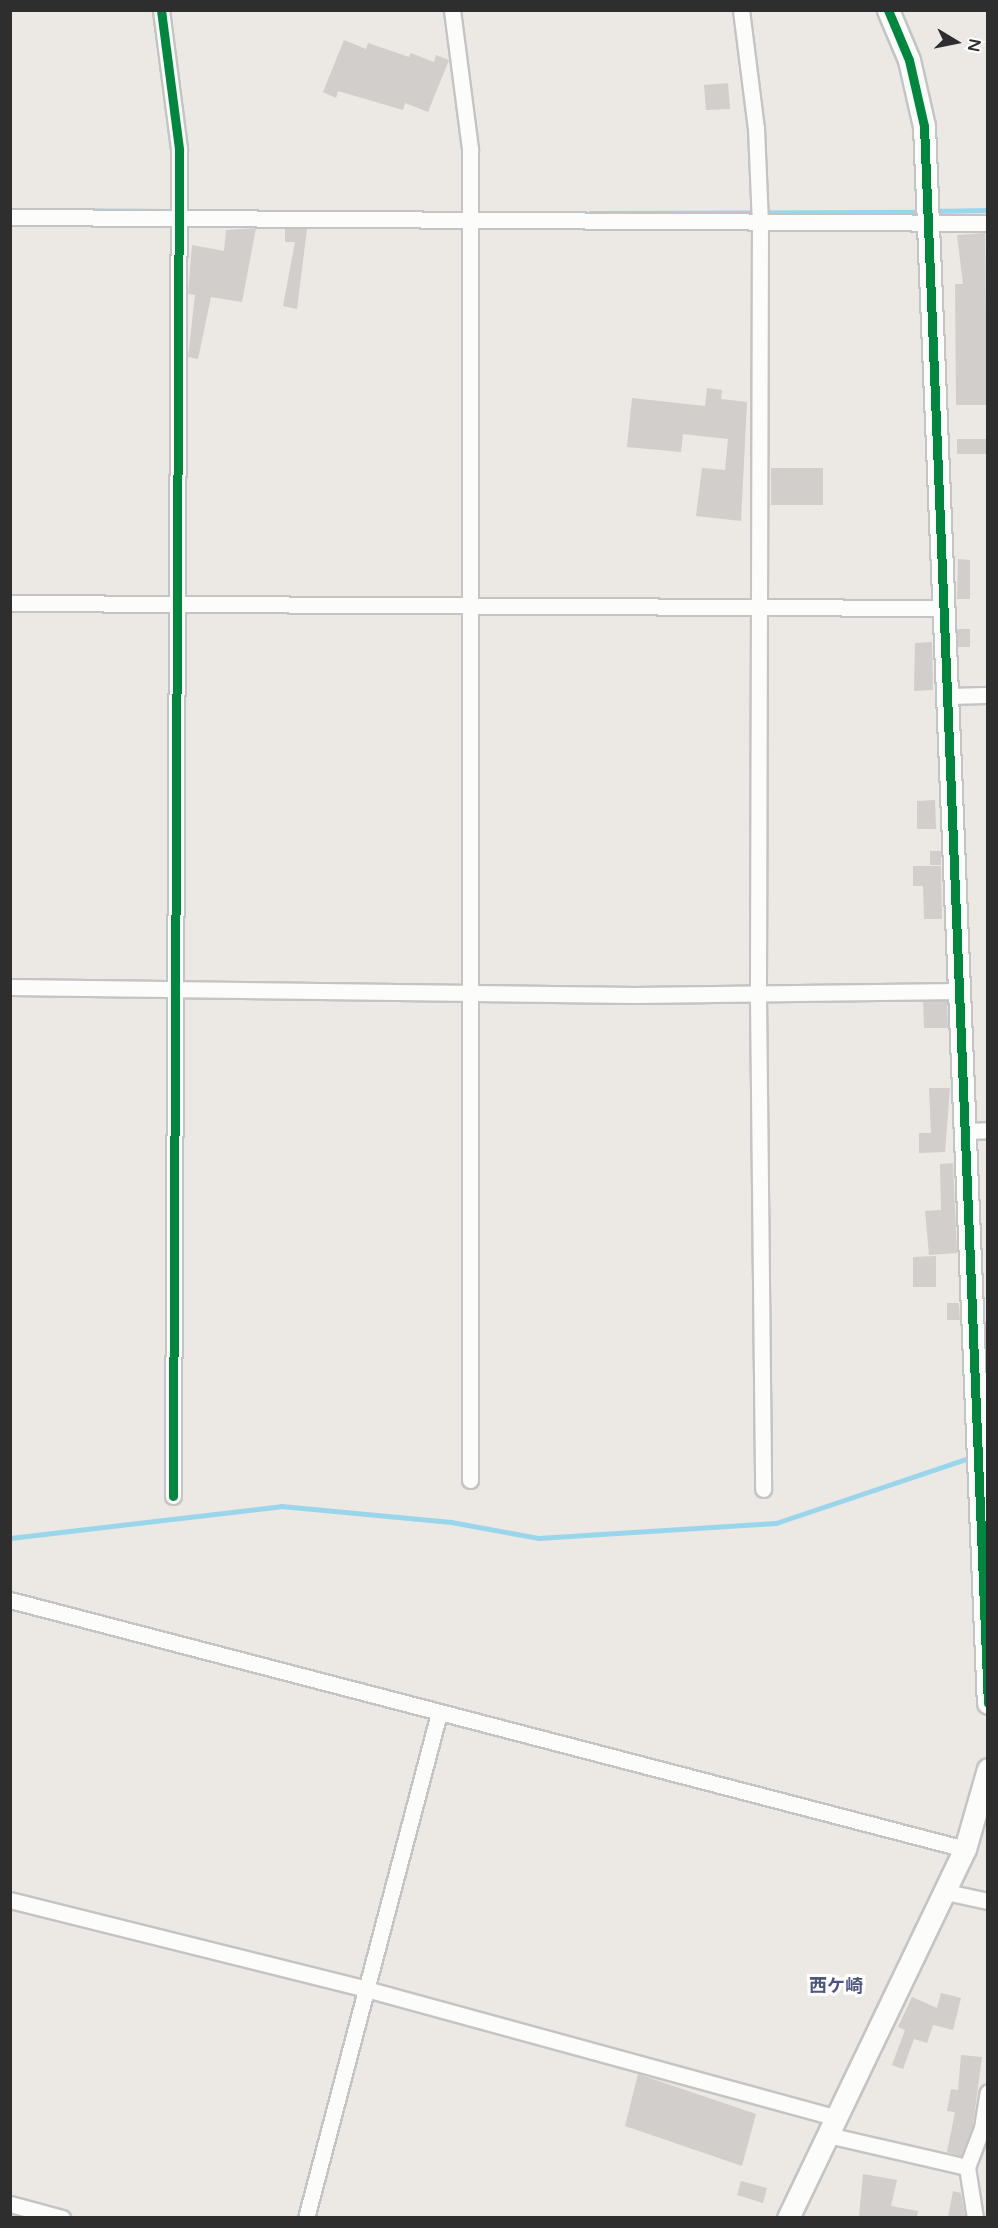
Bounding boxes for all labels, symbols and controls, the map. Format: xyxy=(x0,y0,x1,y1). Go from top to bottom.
north arrow xyxy=(926,12,986,72)
text: N xyxy=(963,37,985,53)
district label: 西ケ崎 xyxy=(809,1975,863,1997)

